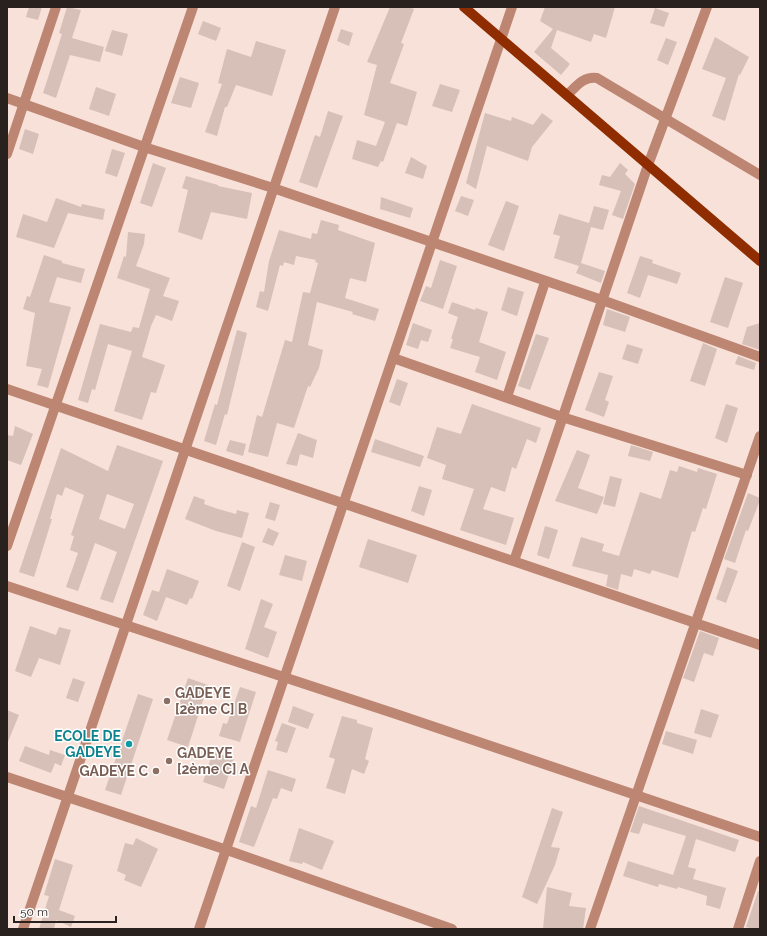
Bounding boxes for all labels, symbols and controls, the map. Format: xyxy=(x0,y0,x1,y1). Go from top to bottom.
place label: GADEYE [2ème C] B xyxy=(175,685,248,717)
marker: GADEYE [2ème C] B xyxy=(162,696,172,706)
place label: ECOLE DE GADEYE xyxy=(54,728,121,760)
marker: ECOLE DE GADEYE xyxy=(124,739,134,749)
place label: GADEYE [2ème C] A xyxy=(177,745,249,777)
marker: GADEYE [2ème C] A xyxy=(164,756,174,766)
place label: GADEYE C xyxy=(79,763,148,779)
marker: GADEYE C xyxy=(151,766,161,776)
scale bar xyxy=(14,898,116,924)
text: 50 m xyxy=(20,905,48,919)

